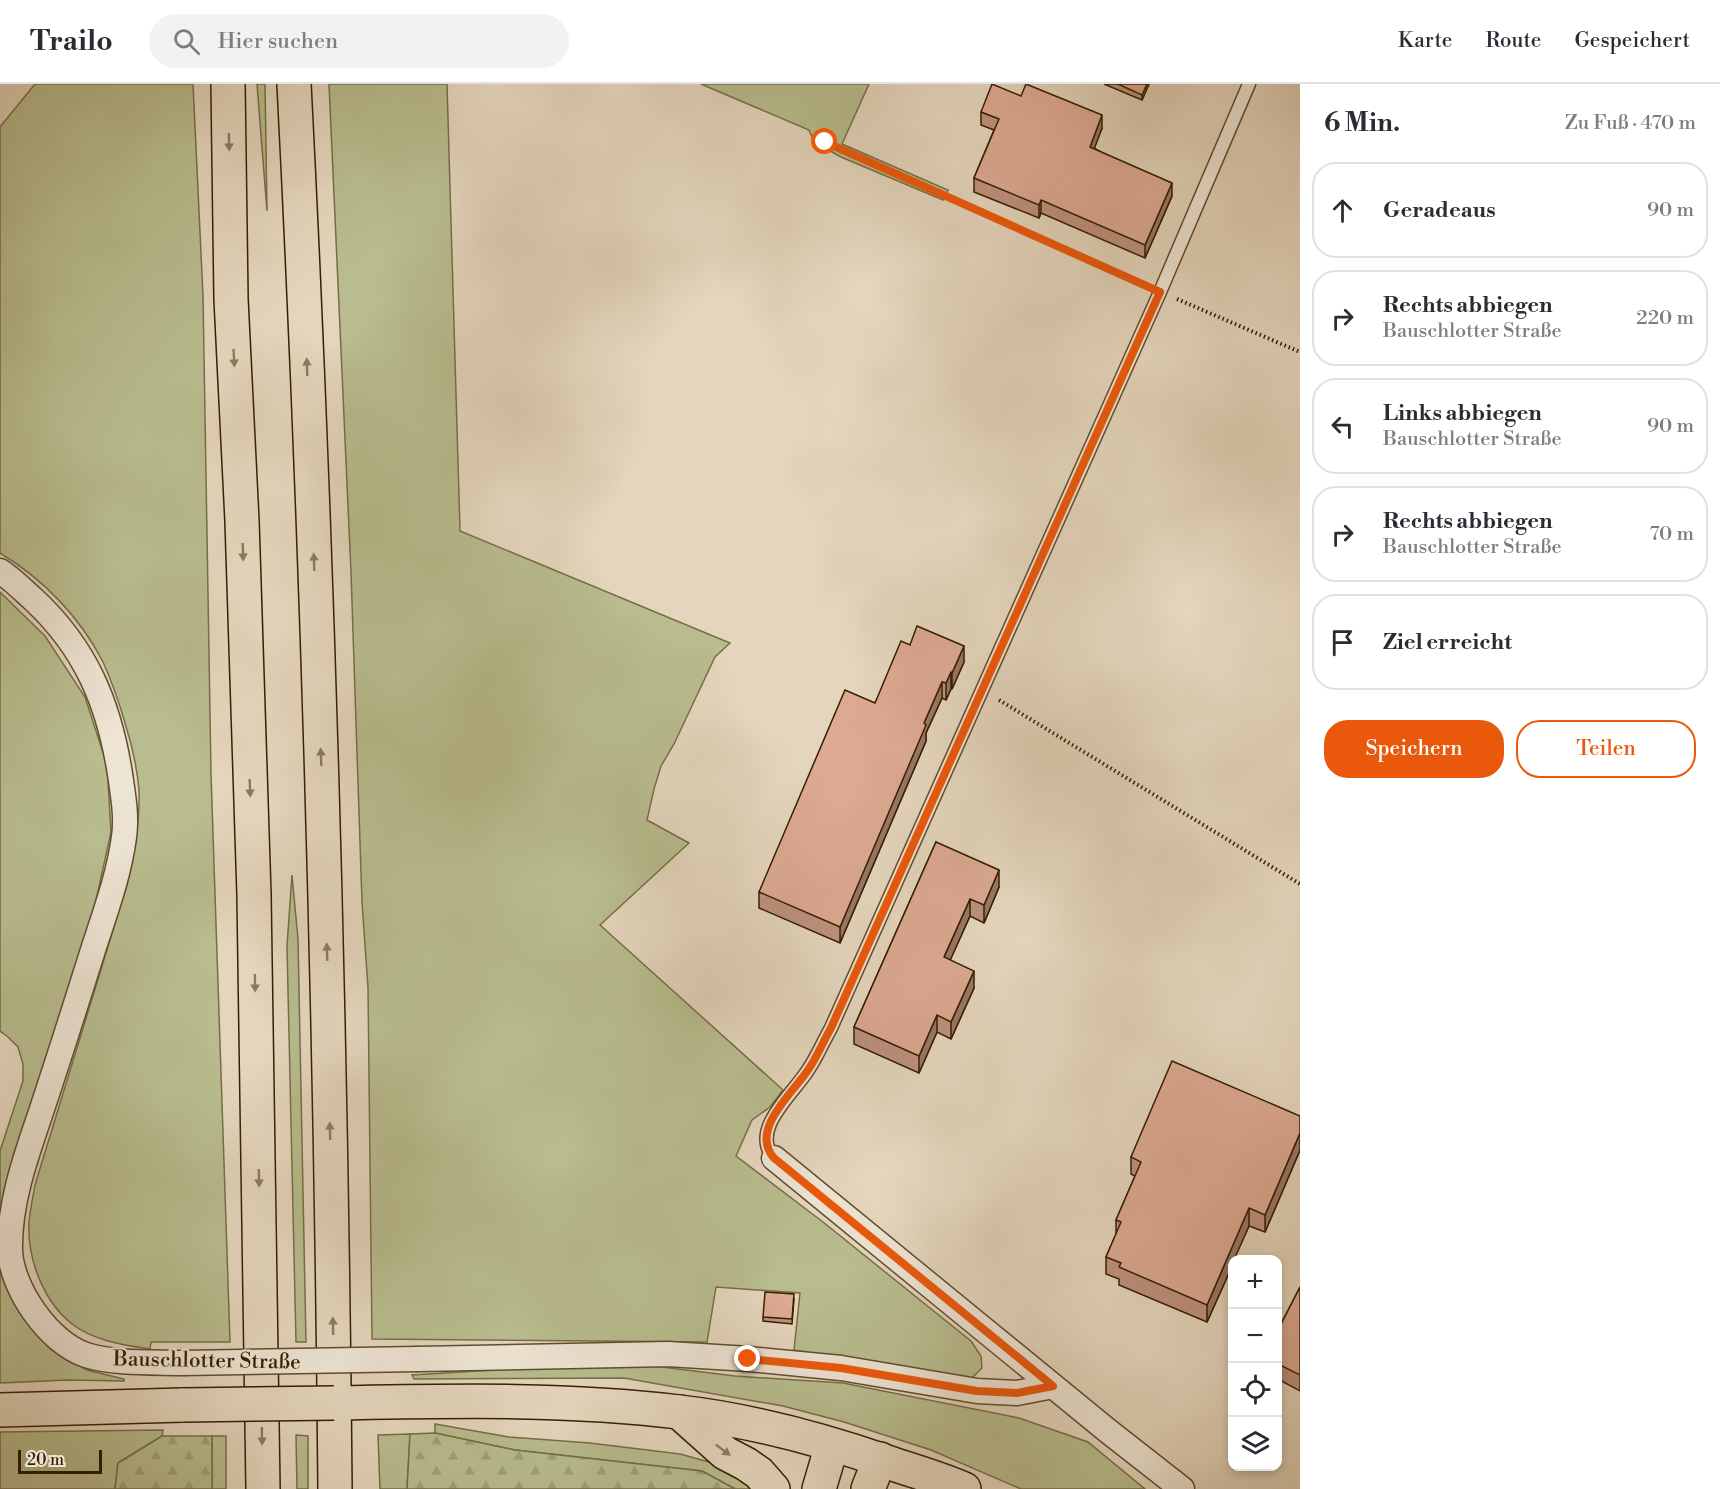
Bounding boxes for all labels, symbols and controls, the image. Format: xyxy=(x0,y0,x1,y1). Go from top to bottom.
search box xyxy=(149,14,569,68)
text: Trailo xyxy=(30,24,113,59)
icon: search xyxy=(170,25,203,58)
text: Hier suchen xyxy=(218,28,338,55)
text: Karte xyxy=(1398,28,1452,54)
text: Route xyxy=(1485,28,1541,54)
text: Gespeichert xyxy=(1574,28,1690,54)
text: 6 Min. xyxy=(1324,107,1400,139)
text: Zu Fuß · 470 m xyxy=(1565,111,1696,136)
route start xyxy=(811,128,837,154)
one-way arrow xyxy=(224,133,234,152)
icon: ahead xyxy=(1326,194,1359,227)
text: Geradeaus xyxy=(1383,197,1496,224)
text: 90 m xyxy=(1647,198,1694,223)
text: Rechts abbiegen xyxy=(1383,292,1553,319)
icon: right xyxy=(1326,302,1359,335)
text: 220 m xyxy=(1636,306,1694,331)
text: Bauschlotter Straße xyxy=(1383,319,1562,344)
one-way arrow xyxy=(229,348,238,367)
one-way arrow xyxy=(302,358,311,377)
text: Links abbiegen xyxy=(1383,400,1542,427)
icon: left xyxy=(1326,410,1359,443)
text: 90 m xyxy=(1647,414,1694,439)
text: Bauschlotter Straße xyxy=(1383,427,1562,452)
text: Rechts abbiegen xyxy=(1383,508,1553,535)
icon: right xyxy=(1326,518,1359,551)
text: 70 m xyxy=(1650,522,1694,547)
text: Bauschlotter Straße xyxy=(1383,535,1562,560)
one-way arrow xyxy=(238,543,248,562)
one-way arrow xyxy=(310,553,319,572)
icon: arrive xyxy=(1326,626,1359,659)
text: Ziel erreicht xyxy=(1383,629,1512,656)
button: Speichern xyxy=(1324,720,1504,778)
button: Teilen xyxy=(1516,720,1696,778)
one-way arrow xyxy=(316,747,325,766)
one-way arrow xyxy=(246,779,255,798)
one-way arrow xyxy=(322,942,331,961)
one-way arrow xyxy=(251,974,260,993)
one-way arrow xyxy=(326,1121,335,1140)
one-way arrow xyxy=(254,1169,264,1188)
map controls xyxy=(1228,1255,1282,1471)
button: + xyxy=(1228,1255,1282,1309)
button: − xyxy=(1228,1309,1282,1363)
one-way arrow xyxy=(328,1316,338,1335)
route end xyxy=(734,1345,760,1371)
street label: Bauschlotter Straße xyxy=(112,1346,301,1376)
button: locate xyxy=(1228,1363,1282,1417)
button: layers xyxy=(1228,1417,1282,1471)
one-way arrow xyxy=(257,1426,267,1445)
one-way arrow xyxy=(715,1444,731,1456)
scale bar xyxy=(18,1447,102,1474)
text: 20 m xyxy=(27,1450,64,1470)

